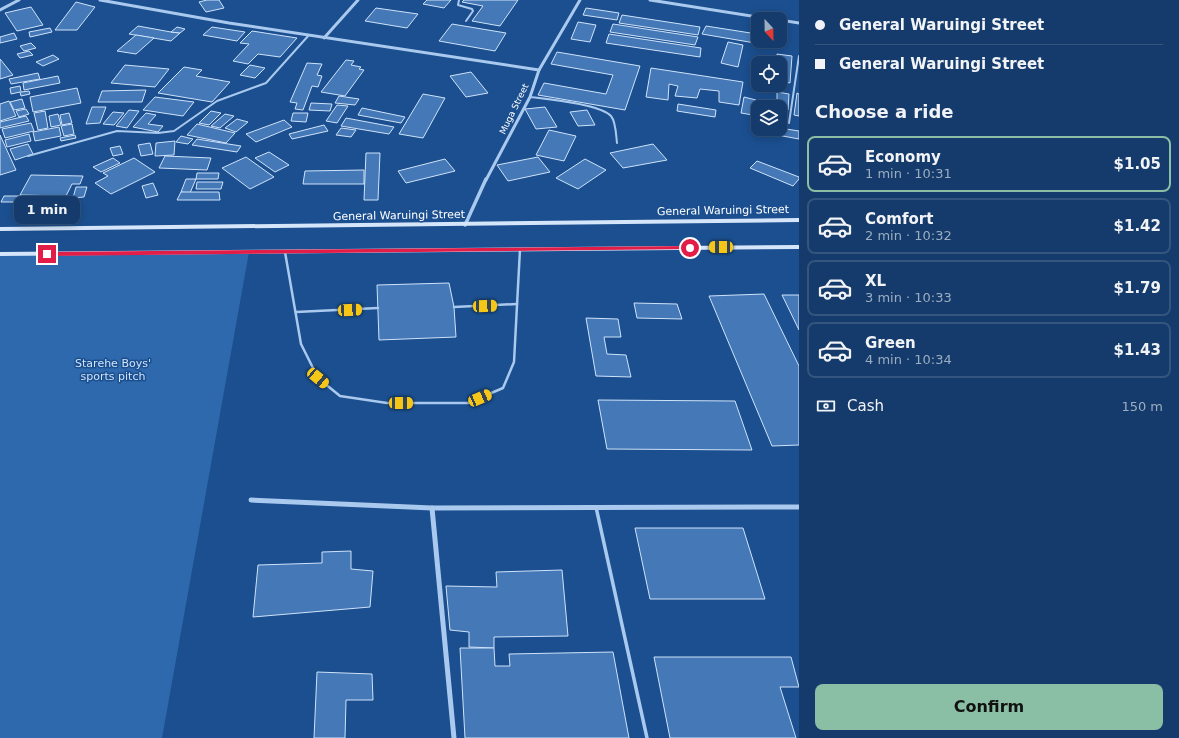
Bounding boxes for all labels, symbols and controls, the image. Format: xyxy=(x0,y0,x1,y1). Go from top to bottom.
north arrow xyxy=(751,12,787,48)
map controls xyxy=(751,12,787,136)
text: General Waruingi Street xyxy=(839,16,1044,34)
text: General Waruingi Street xyxy=(839,55,1044,73)
button: locate xyxy=(751,56,787,92)
street label: Muga Street xyxy=(497,82,531,136)
button: layers xyxy=(751,100,787,136)
text: Choose a ride xyxy=(815,101,954,122)
icon: car xyxy=(817,146,853,182)
text: Economy xyxy=(865,148,941,166)
text: $1.05 xyxy=(1114,155,1161,173)
text: 1 min · 10:31 xyxy=(865,166,952,181)
callout: 1 min xyxy=(14,196,80,224)
text: 1 min xyxy=(27,202,67,217)
street label: General Waruingi Street xyxy=(657,203,790,218)
street label: General Waruingi Street xyxy=(333,208,466,223)
icon: car xyxy=(817,208,853,244)
text: Comfort xyxy=(865,210,933,228)
text: $1.42 xyxy=(1114,217,1161,235)
text: 2 min · 10:32 xyxy=(865,228,952,243)
route start xyxy=(681,239,699,257)
car xyxy=(709,241,733,253)
route end xyxy=(38,245,56,263)
icon: car xyxy=(817,270,853,306)
text: XL xyxy=(865,272,886,290)
text: $1.79 xyxy=(1114,279,1161,297)
text: 3 min · 10:33 xyxy=(865,290,952,305)
car xyxy=(473,300,497,312)
car xyxy=(338,303,362,317)
icon: car xyxy=(817,332,853,368)
text: Green xyxy=(865,334,916,352)
text: $1.43 xyxy=(1114,341,1161,359)
text: 4 min · 10:34 xyxy=(865,352,952,367)
park label: Starehe Boys' sports pitch xyxy=(75,357,151,383)
car xyxy=(305,366,331,390)
car xyxy=(467,388,493,408)
icon: cash xyxy=(815,395,837,417)
car xyxy=(389,397,413,409)
text: Cash xyxy=(847,397,884,415)
text: 150 m xyxy=(1121,399,1163,414)
button: Confirm xyxy=(815,684,1163,730)

